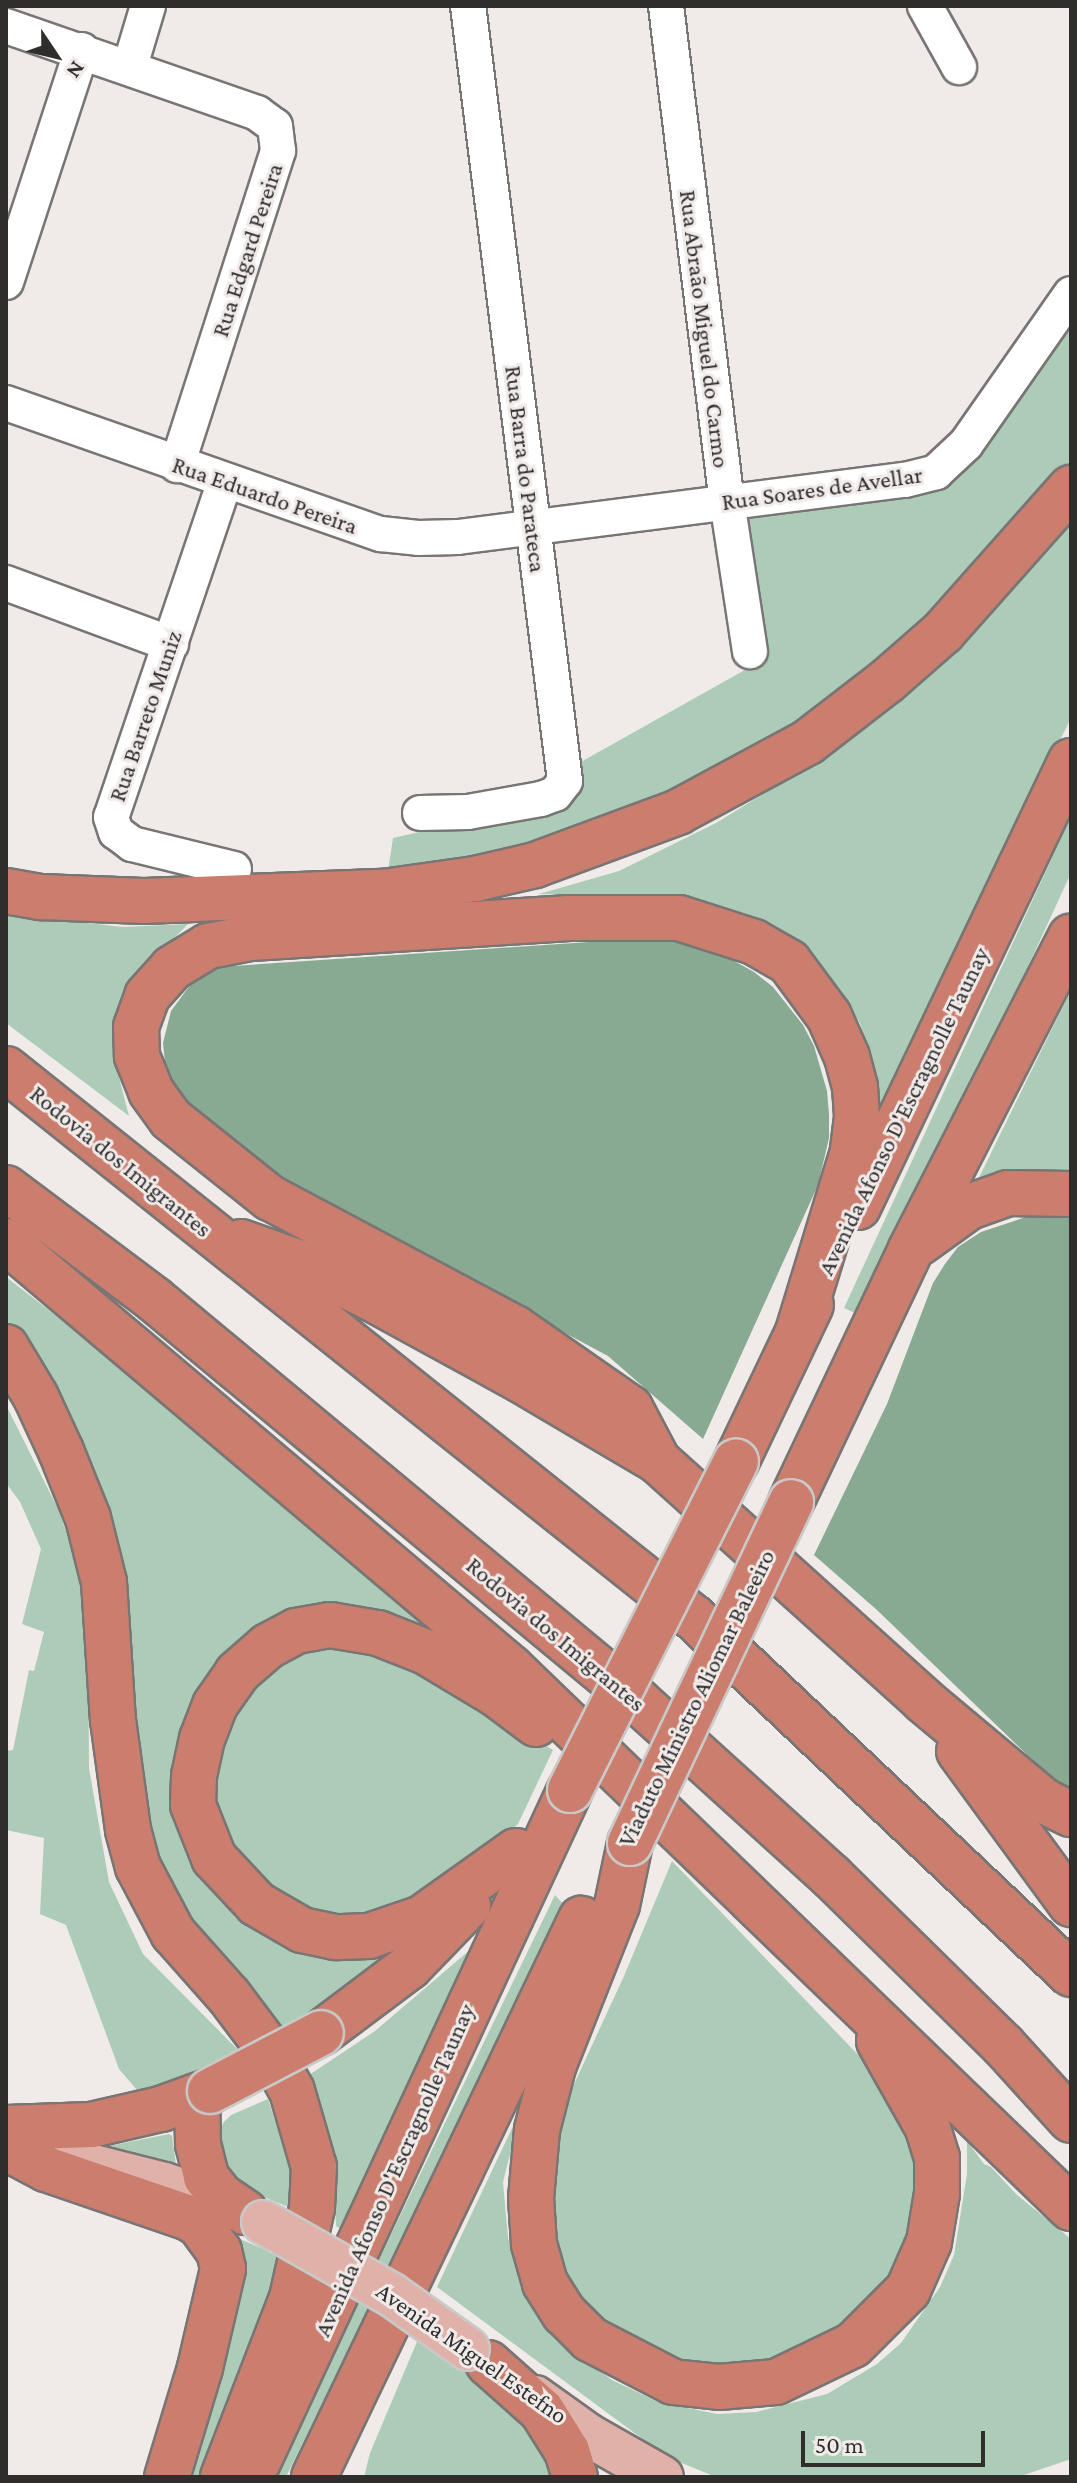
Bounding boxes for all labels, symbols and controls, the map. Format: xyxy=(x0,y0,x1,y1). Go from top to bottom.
north arrow xyxy=(16,16,96,96)
text: N xyxy=(62,57,91,83)
street label: Rua Edgard Pereira xyxy=(205,160,289,340)
street label: Rua Abraão Miguel do Carmo xyxy=(674,188,736,470)
street label: Rua Barra do Parateca xyxy=(499,364,553,574)
street label: Rua Eduardo Pereira xyxy=(169,450,361,540)
street label: Rua Soares de Avellar xyxy=(720,460,924,516)
street label: Rua Barreto Muniz xyxy=(102,627,188,805)
street label: Avenida Afonso D'Escragnolle Taunay xyxy=(811,942,995,1280)
street label: Rodovia dos Imigrantes xyxy=(24,1079,218,1243)
street label: Viaduto Ministro Aliomar Baleeiro xyxy=(611,1545,781,1851)
street label: Rodovia dos Imigrantes xyxy=(461,1551,651,1717)
street label: Avenida Afonso D'Escragnolle Taunay xyxy=(307,1999,481,2341)
street label: Avenida Miguel Estefno xyxy=(371,2276,573,2430)
scale bar xyxy=(805,2415,989,2465)
text: 50 m xyxy=(815,2431,864,2458)

